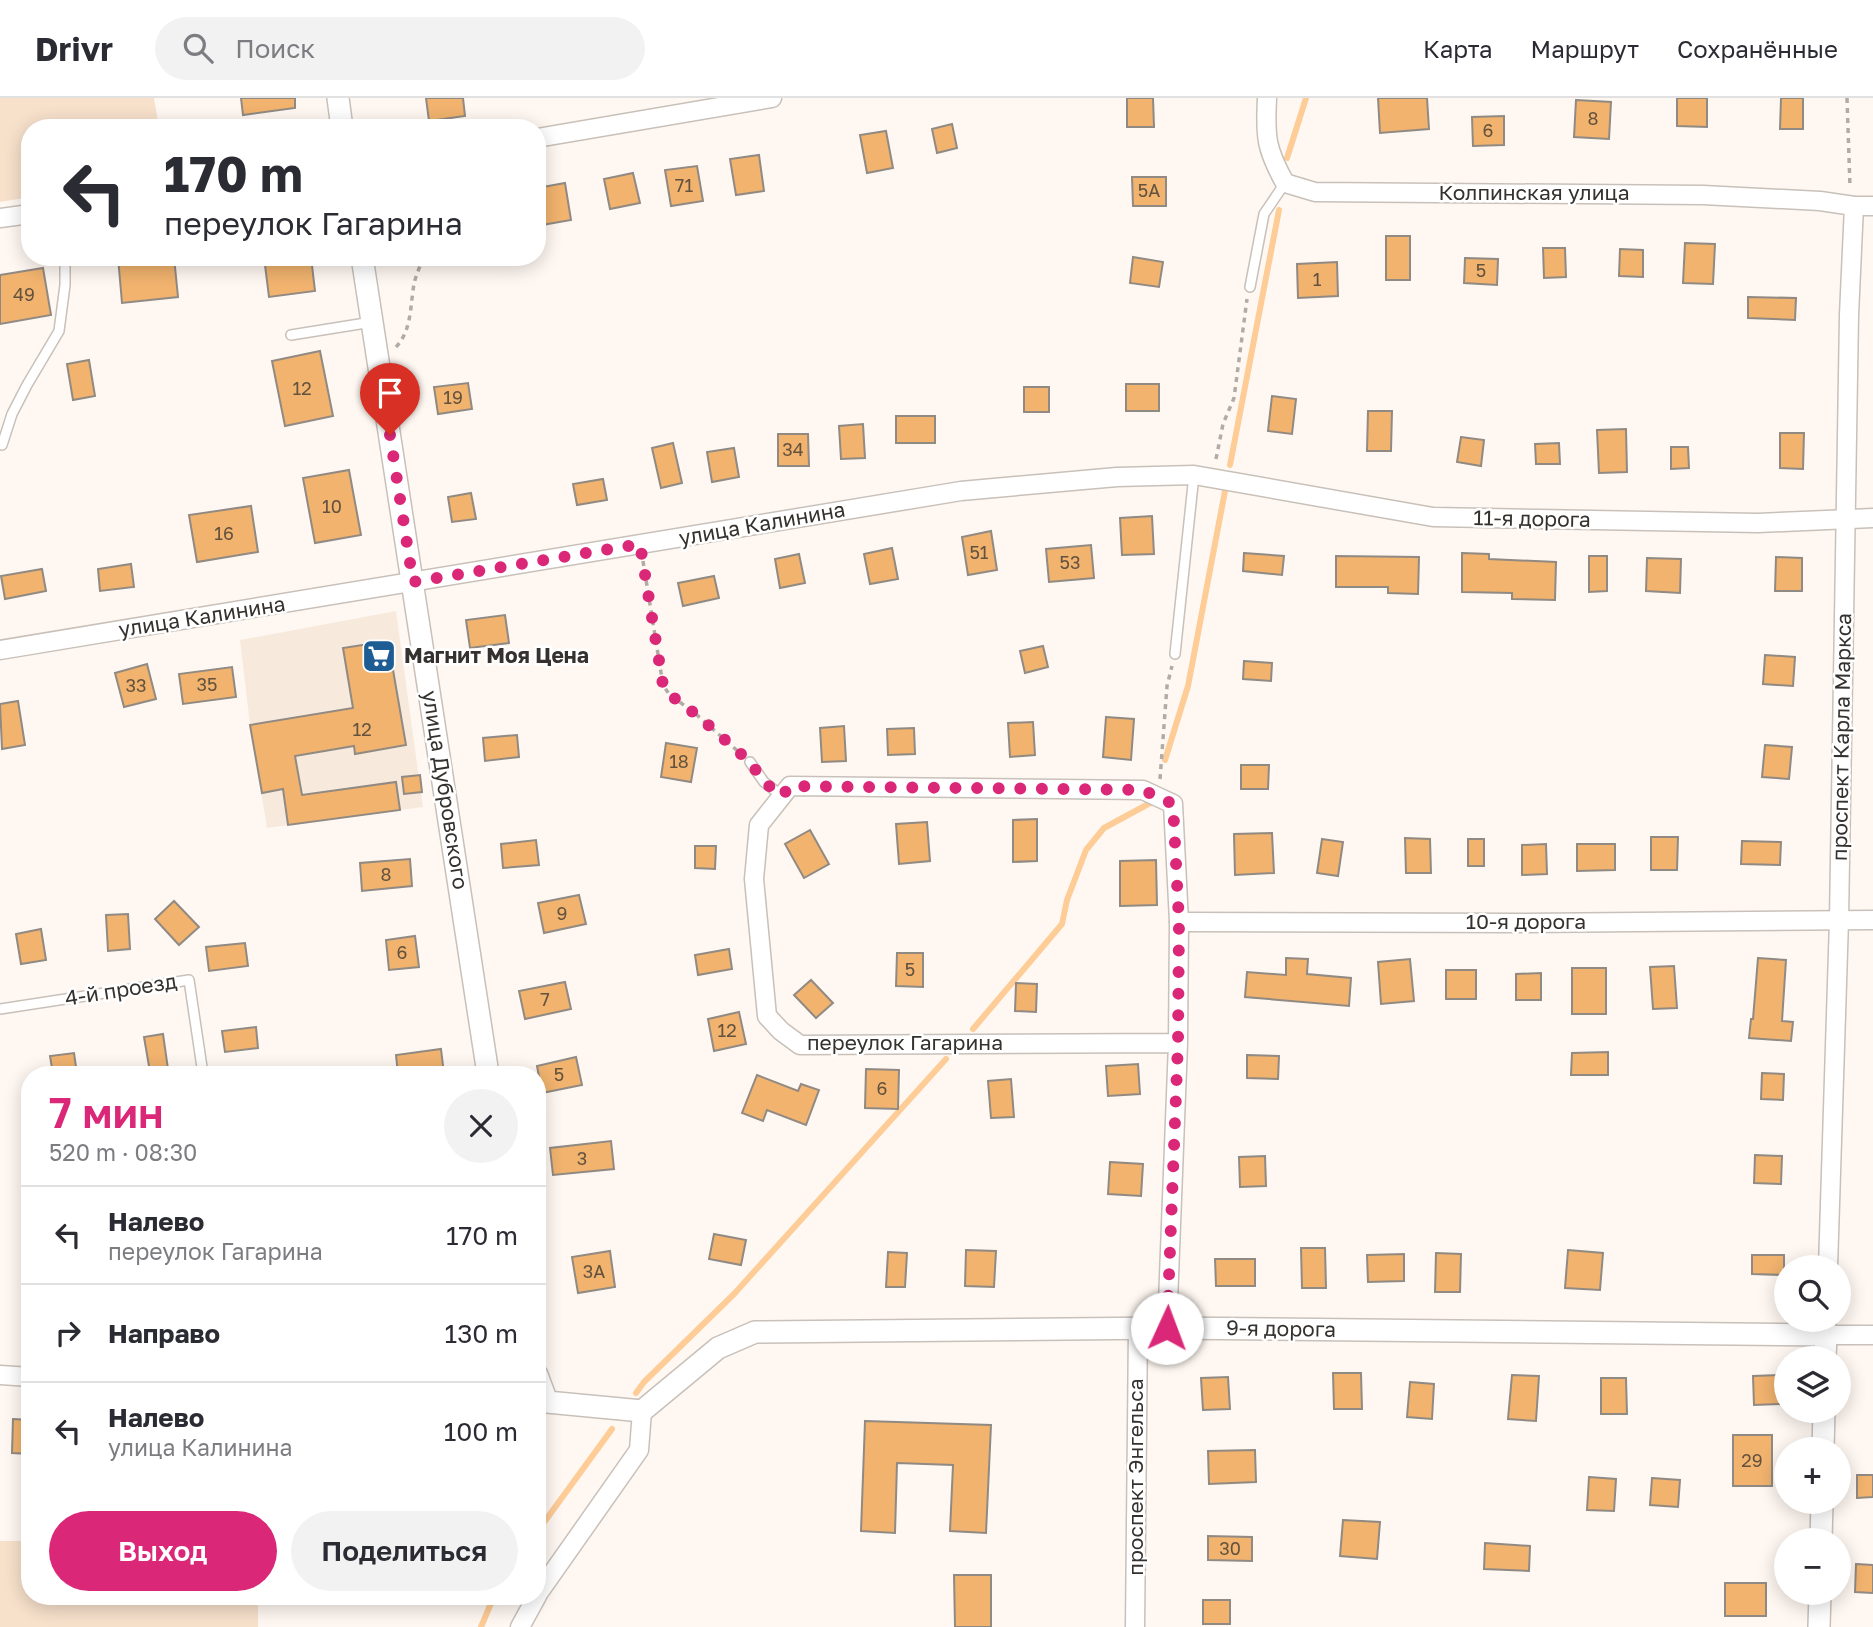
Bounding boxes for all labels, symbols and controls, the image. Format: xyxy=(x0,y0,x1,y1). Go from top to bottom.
search box xyxy=(155,17,645,80)
text: Drivr xyxy=(35,29,113,68)
icon: search xyxy=(179,29,217,67)
text: Поиск xyxy=(235,33,315,64)
text: Карта xyxy=(1423,34,1493,63)
text: Маршрут xyxy=(1531,34,1639,63)
text: Сохранённые xyxy=(1677,34,1838,63)
house number: 8 xyxy=(1588,107,1598,129)
house number: 6 xyxy=(1483,119,1493,141)
text: 170 m xyxy=(164,144,303,203)
icon: left xyxy=(49,147,140,238)
house number: 71 xyxy=(675,174,693,196)
house number: 5А xyxy=(1138,179,1160,201)
street label: Колпинская улица xyxy=(1438,179,1630,205)
text: переулок Гагарина xyxy=(164,204,463,242)
house number: 5 xyxy=(1476,259,1486,281)
house number: 1 xyxy=(1313,268,1322,290)
house number: 49 xyxy=(13,283,35,305)
pin xyxy=(360,363,420,435)
icon: arrive xyxy=(371,374,409,412)
house number: 12 xyxy=(292,377,312,399)
house number: 19 xyxy=(443,386,463,408)
house number: 34 xyxy=(782,438,804,460)
house number: 10 xyxy=(322,495,342,517)
street label: улица Калинина xyxy=(677,496,847,550)
street label: 11-я дорога xyxy=(1473,504,1591,532)
house number: 16 xyxy=(214,522,234,544)
house number: 51 xyxy=(969,541,989,563)
house number: 53 xyxy=(1060,551,1080,573)
street label: улица Калинина xyxy=(117,590,287,642)
street label: проспект Карла Маркса xyxy=(1826,613,1856,861)
supermarket icon: Магнит Моя Цена xyxy=(360,637,398,675)
place label: Магнит Моя Цена xyxy=(404,642,589,668)
house number: 35 xyxy=(197,673,217,695)
house number: 33 xyxy=(125,674,147,696)
street label: улица Дубровского xyxy=(417,689,475,891)
house number: 12 xyxy=(352,718,372,740)
house number: 18 xyxy=(669,750,689,772)
house number: 8 xyxy=(381,863,391,885)
house number: 9 xyxy=(557,902,567,924)
street label: 10-я дорога xyxy=(1466,908,1586,934)
house number: 6 xyxy=(397,941,407,963)
house number: 5 xyxy=(905,958,915,980)
street label: 4-й проезд xyxy=(63,967,179,1011)
house number: 7 xyxy=(540,988,550,1010)
house number: 12 xyxy=(717,1019,737,1041)
street label: переулок Гагарина xyxy=(807,1029,1003,1055)
house number: 5 xyxy=(554,1063,564,1085)
house number: 6 xyxy=(877,1077,887,1099)
text: 7 мин xyxy=(49,1087,164,1137)
button: close xyxy=(444,1089,518,1163)
text: 520 m · 08:30 xyxy=(49,1138,197,1166)
house number: 3 xyxy=(577,1147,587,1169)
text: Налево xyxy=(108,1206,204,1237)
icon: left xyxy=(49,1216,87,1254)
text: 170 m xyxy=(446,1220,518,1251)
text: переулок Гагарина xyxy=(108,1237,323,1265)
map controls xyxy=(1774,1255,1851,1605)
button: search xyxy=(1774,1255,1851,1332)
house number: 3А xyxy=(583,1260,605,1282)
position arrow xyxy=(1130,1291,1204,1365)
icon: right xyxy=(49,1314,87,1352)
street label: 9-я дорога xyxy=(1226,1314,1336,1342)
text: Направо xyxy=(108,1318,220,1349)
text: 130 m xyxy=(445,1318,518,1349)
button: layers xyxy=(1774,1346,1851,1423)
street label: проспект Энгельса xyxy=(1122,1378,1148,1576)
text: Налево xyxy=(108,1402,204,1433)
icon: left xyxy=(49,1412,87,1450)
text: 100 m xyxy=(444,1416,518,1447)
text: улица Калинина xyxy=(108,1433,293,1461)
button: + xyxy=(1774,1437,1851,1514)
house number: 29 xyxy=(1741,1449,1763,1471)
button: Выход xyxy=(49,1511,277,1591)
button: Поделиться xyxy=(291,1511,518,1591)
button: − xyxy=(1774,1528,1851,1605)
house number: 30 xyxy=(1219,1537,1241,1559)

